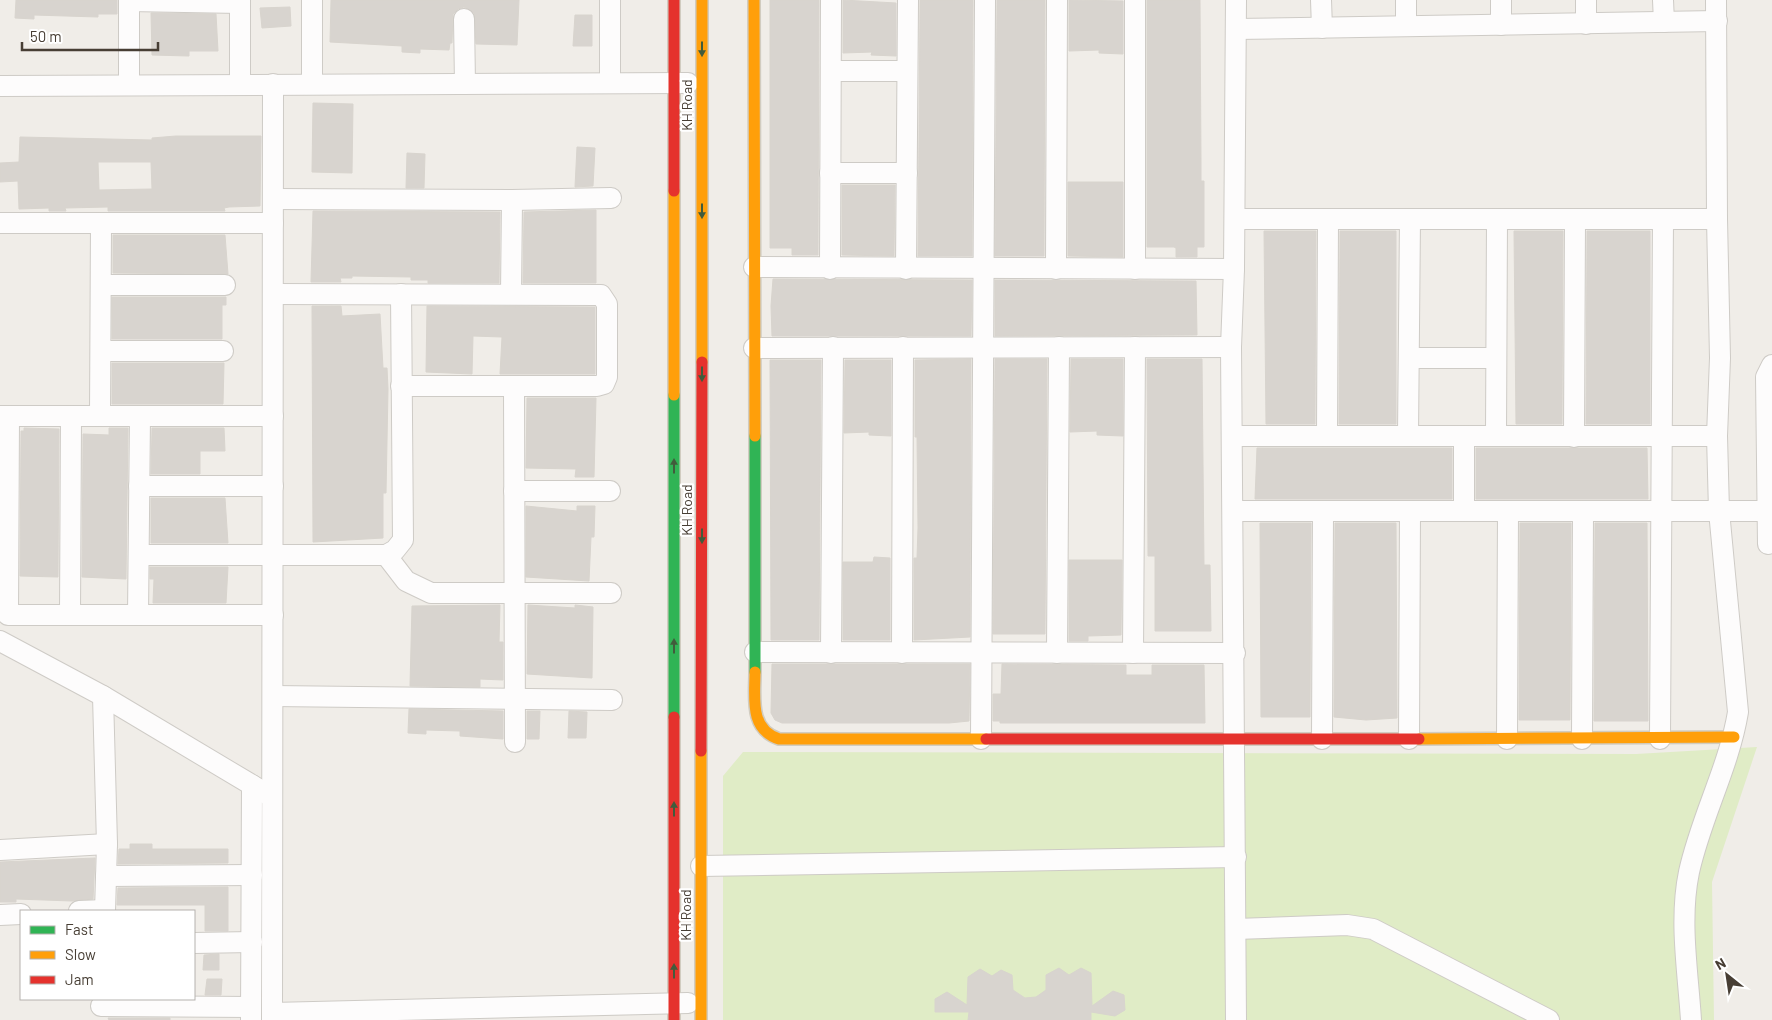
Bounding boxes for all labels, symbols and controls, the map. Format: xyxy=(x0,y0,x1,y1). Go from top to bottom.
scale bar xyxy=(22,20,159,52)
text: 50 m xyxy=(30,27,62,45)
one-way arrow xyxy=(698,41,706,57)
street label: KH Road xyxy=(678,79,695,131)
one-way arrow xyxy=(698,203,706,219)
one-way arrow xyxy=(698,366,706,382)
one-way arrow xyxy=(670,458,678,474)
street label: KH Road xyxy=(678,484,695,536)
one-way arrow xyxy=(698,528,706,544)
one-way arrow xyxy=(670,638,678,654)
one-way arrow xyxy=(670,801,678,817)
street label: KH Road xyxy=(677,889,694,941)
legend xyxy=(20,910,195,1000)
text: Fast xyxy=(65,920,93,938)
text: Slow xyxy=(65,945,96,963)
north arrow xyxy=(1702,950,1752,1000)
text: N xyxy=(1712,954,1729,973)
one-way arrow xyxy=(670,963,678,979)
text: Jam xyxy=(65,970,94,988)

